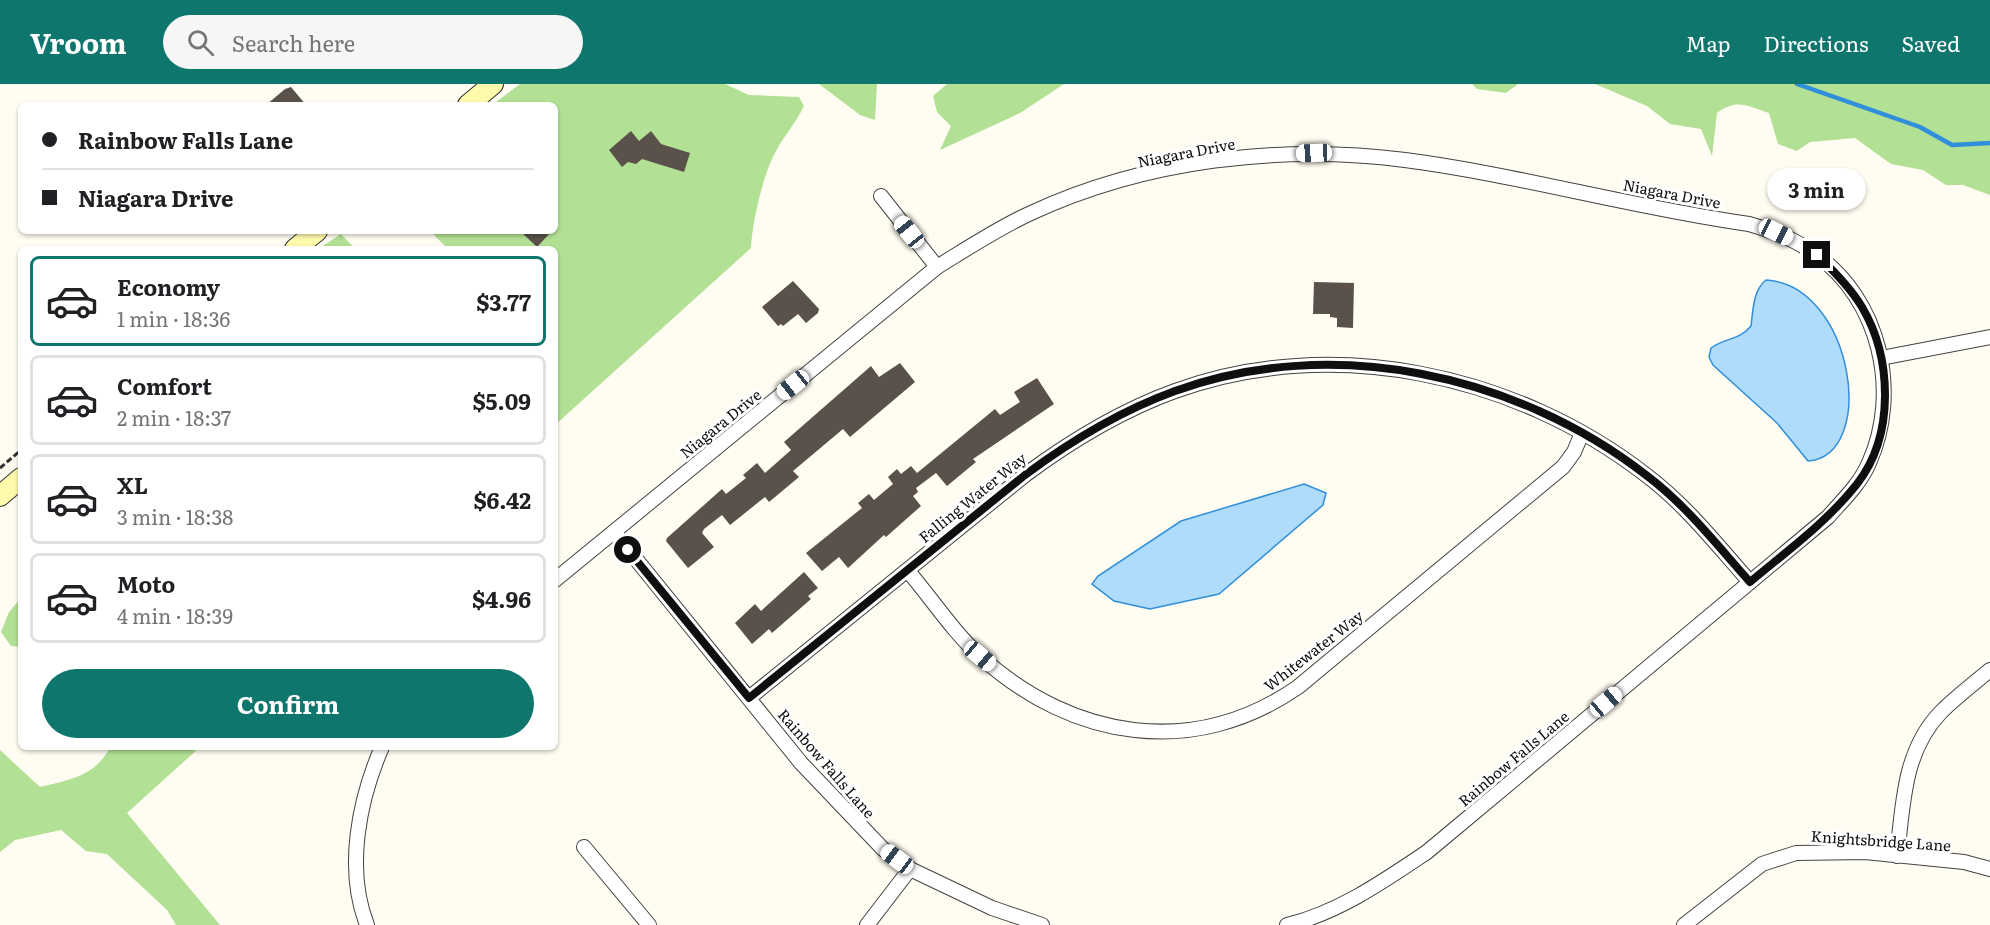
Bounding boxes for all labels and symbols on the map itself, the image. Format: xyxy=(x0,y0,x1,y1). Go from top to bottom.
street label: Niagara Drive xyxy=(1135,131,1237,173)
car xyxy=(1296,143,1332,163)
callout: 3 min xyxy=(1768,168,1866,210)
street label: Niagara Drive xyxy=(1621,172,1723,214)
car xyxy=(891,212,927,252)
car xyxy=(1756,216,1796,248)
route end xyxy=(1803,241,1830,268)
car xyxy=(773,367,813,403)
street label: Niagara Drive xyxy=(674,383,766,463)
street label: Falling Water Way xyxy=(913,446,1031,548)
route start xyxy=(614,536,641,563)
street label: Whitewater Way xyxy=(1258,604,1368,696)
car xyxy=(960,638,1000,674)
car xyxy=(1586,684,1626,720)
street label: Rainbow Falls Lane xyxy=(773,703,881,823)
street label: Rainbow Falls Lane xyxy=(1453,705,1574,811)
street label: Knightsbridge Lane xyxy=(1810,824,1952,856)
car xyxy=(877,841,917,877)

